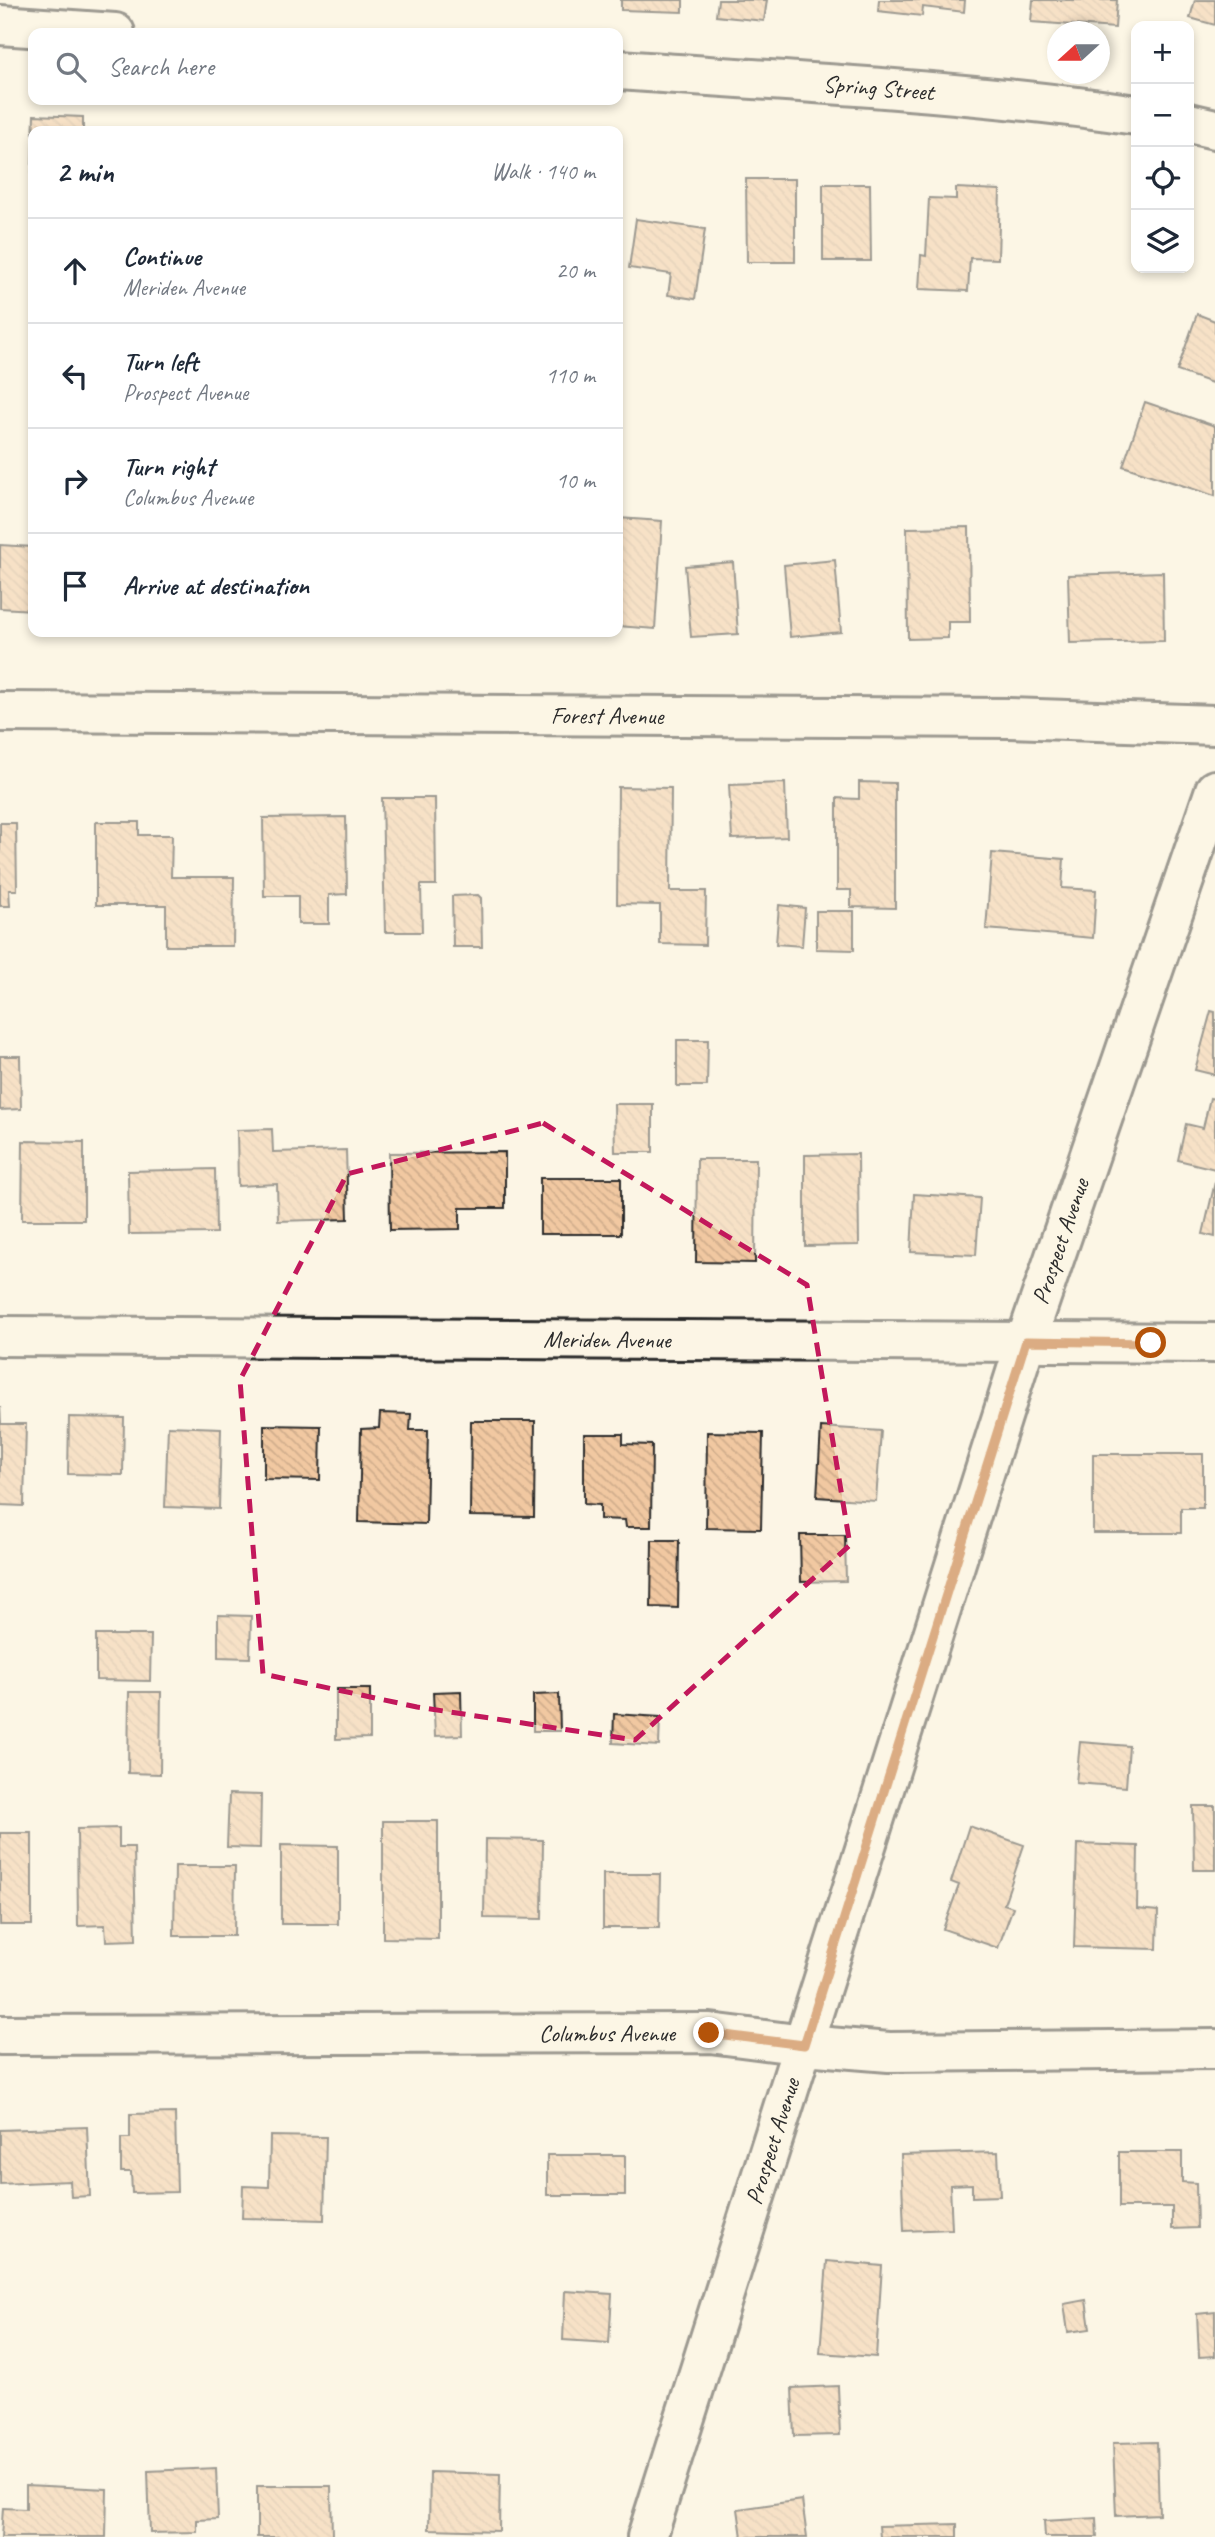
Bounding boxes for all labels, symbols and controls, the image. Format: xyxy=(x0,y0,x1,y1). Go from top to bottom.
north arrow xyxy=(1047,21,1110,84)
map controls xyxy=(1131,21,1194,273)
button: + xyxy=(1131,21,1194,84)
search box xyxy=(28,28,623,105)
icon: search xyxy=(52,48,90,86)
text: Search here xyxy=(108,50,214,83)
street label: Spring Street xyxy=(822,69,937,107)
button: − xyxy=(1131,84,1194,147)
button: locate xyxy=(1131,147,1194,210)
text: 2 min xyxy=(56,153,113,191)
text: Walk · 140 m xyxy=(491,157,595,186)
button: layers xyxy=(1131,210,1194,273)
text: Continue xyxy=(123,240,201,273)
icon: ahead xyxy=(56,252,94,290)
text: 20 m xyxy=(556,256,595,285)
text: Meriden Avenue xyxy=(123,273,245,302)
text: Turn left xyxy=(123,345,198,378)
icon: left xyxy=(56,357,94,395)
text: 110 m xyxy=(546,361,595,390)
text: Prospect Avenue xyxy=(123,378,248,407)
text: Turn right xyxy=(123,450,214,483)
icon: right xyxy=(56,462,94,500)
text: 10 m xyxy=(556,466,595,495)
text: Columbus Avenue xyxy=(123,483,253,512)
icon: arrive xyxy=(56,567,94,605)
text: Arrive at destination xyxy=(123,569,309,602)
street label: Forest Avenue xyxy=(551,700,666,731)
street label: Prospect Avenue xyxy=(1025,1173,1096,1308)
street label: Meriden Avenue xyxy=(543,1324,673,1355)
route start xyxy=(1135,1327,1166,1358)
route end xyxy=(693,2017,724,2048)
street label: Columbus Avenue xyxy=(539,2018,677,2048)
street label: Prospect Avenue xyxy=(738,2072,807,2208)

